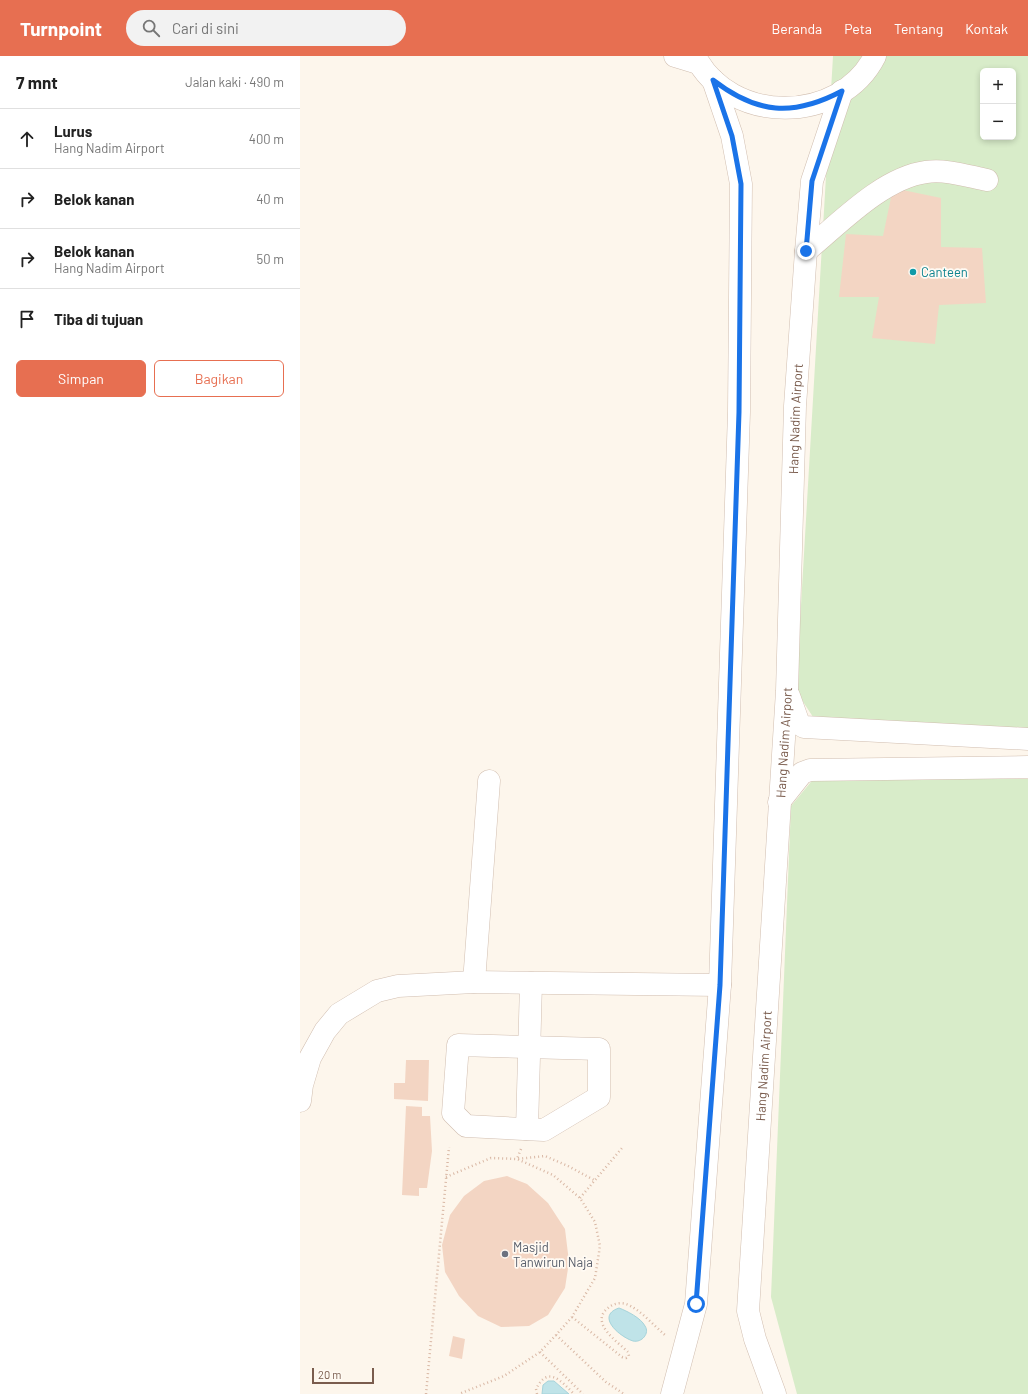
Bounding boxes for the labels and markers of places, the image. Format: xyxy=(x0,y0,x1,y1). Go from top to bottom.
place label: Canteen xyxy=(921,264,968,280)
marker: Canteen xyxy=(908,267,918,277)
place label: Masjid Tanwirun Naja xyxy=(513,1239,593,1270)
marker: Masjid Tanwirun Naja xyxy=(500,1249,510,1259)

